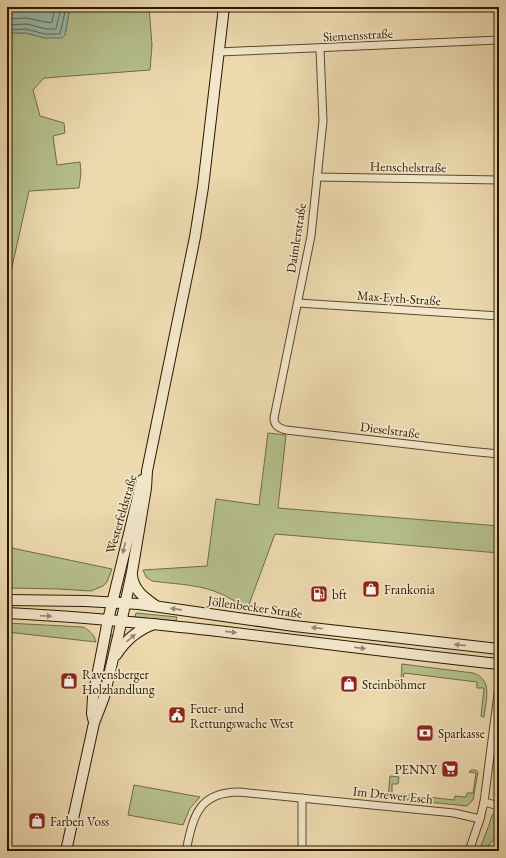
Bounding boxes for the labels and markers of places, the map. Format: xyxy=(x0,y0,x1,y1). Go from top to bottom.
shop icon: Frankonia xyxy=(361,579,381,599)
place label: Frankonia xyxy=(384,581,436,598)
fuel station icon: bft xyxy=(309,584,329,604)
place label: bft xyxy=(332,586,347,603)
place label: Ravensberger Holzhandlung xyxy=(82,666,155,698)
shop icon: Ravensberger Holzhandlung xyxy=(59,671,79,691)
shop icon: Steinböhmer xyxy=(339,674,359,694)
place label: Steinböhmer xyxy=(362,676,427,693)
place label: Feuer- und Rettungswache West xyxy=(190,700,294,732)
public building icon: Feuer- und Rettungswache West xyxy=(167,705,187,725)
bank icon: Sparkasse xyxy=(415,723,435,743)
place label: Sparkasse xyxy=(438,725,485,742)
supermarket icon: PENNY xyxy=(440,759,460,779)
place label: PENNY xyxy=(394,761,438,778)
shop icon: Farben Voss xyxy=(27,811,47,831)
place label: Farben Voss xyxy=(50,813,109,830)

